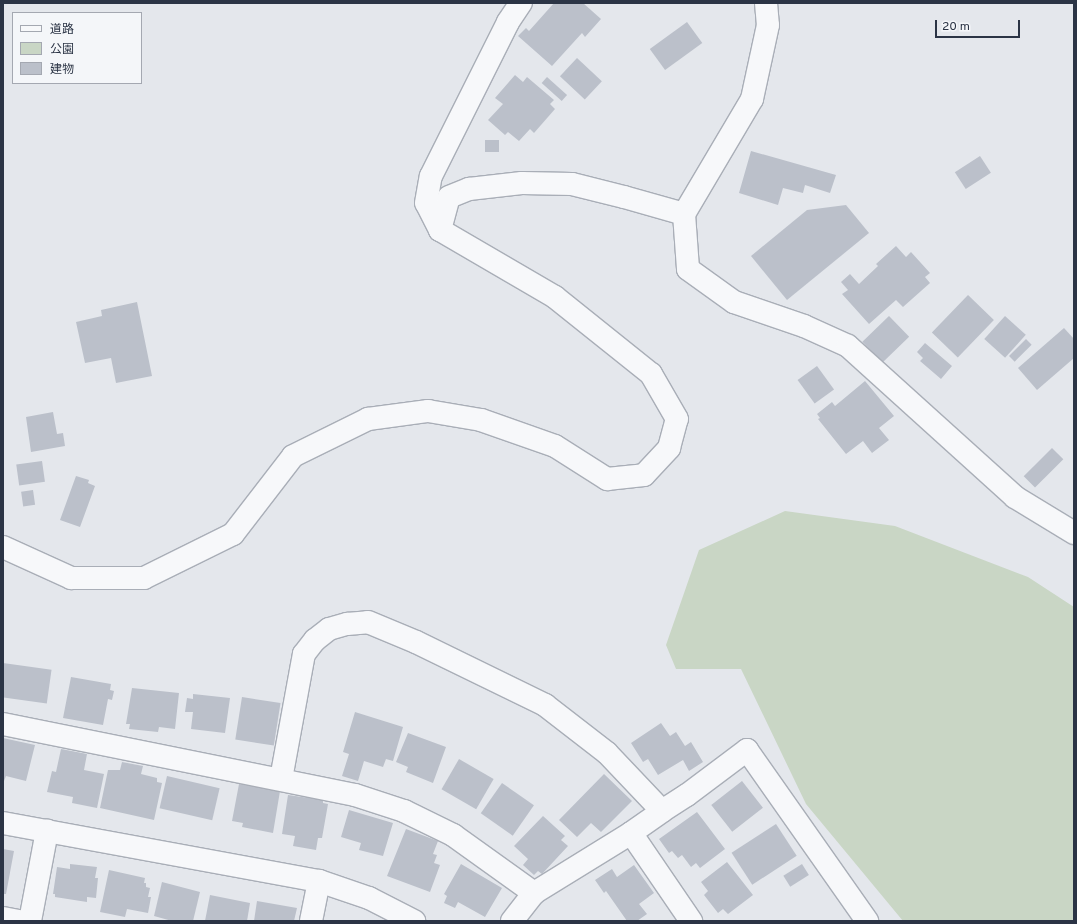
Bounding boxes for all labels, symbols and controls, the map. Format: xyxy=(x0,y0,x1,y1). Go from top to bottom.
legend xyxy=(12,12,142,84)
scale bar xyxy=(937,12,1022,38)
text: 20 m xyxy=(942,19,970,35)
text: 道路 xyxy=(50,22,74,38)
text: 公園 xyxy=(50,42,74,58)
text: 建物 xyxy=(50,62,74,78)

